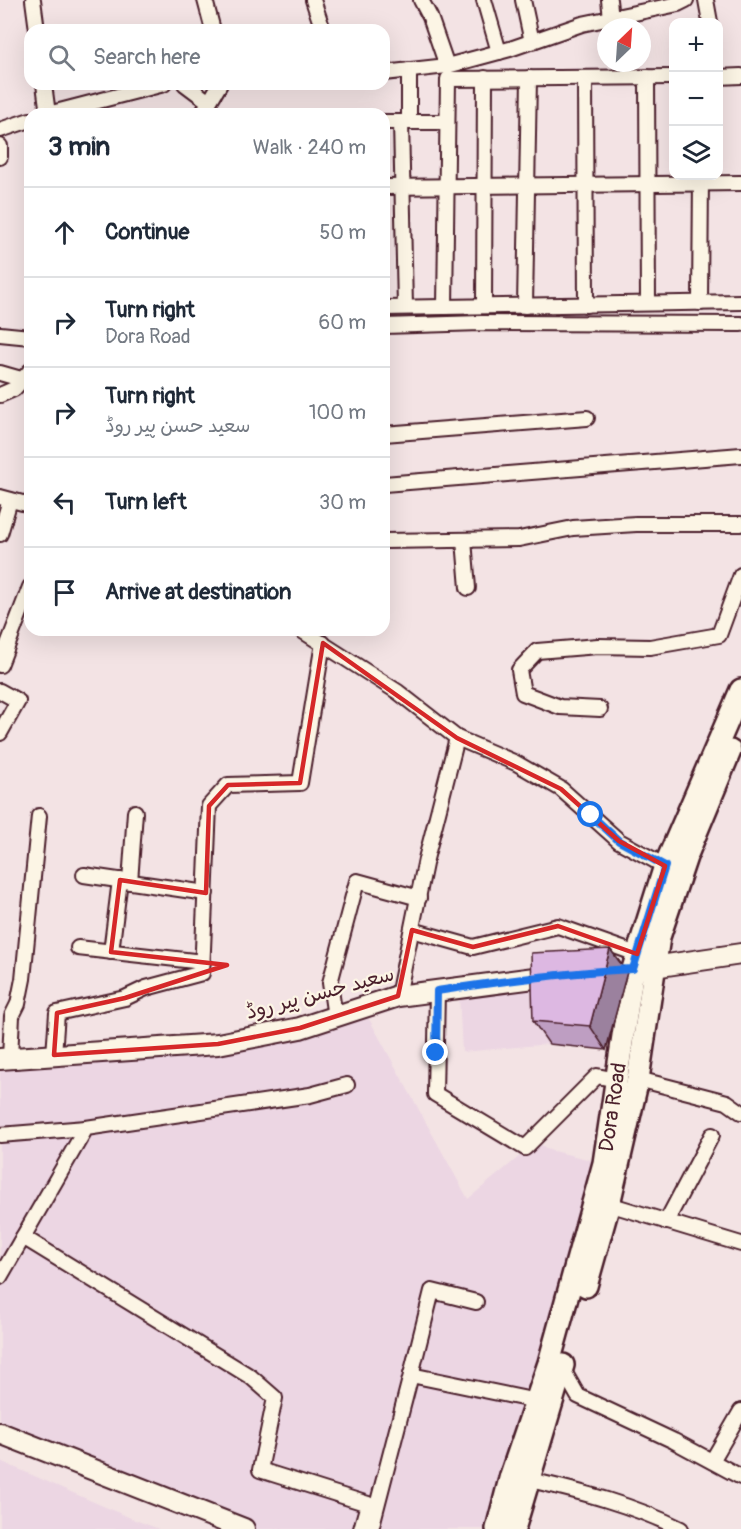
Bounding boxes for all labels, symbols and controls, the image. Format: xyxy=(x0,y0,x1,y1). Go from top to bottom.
north arrow xyxy=(597,18,651,72)
map controls xyxy=(669,18,723,180)
button: + xyxy=(669,18,723,72)
search box xyxy=(24,24,390,90)
icon: search xyxy=(45,41,78,74)
text: Search here xyxy=(93,43,200,71)
button: − xyxy=(669,72,723,126)
button: layers xyxy=(669,126,723,180)
text: 3 min xyxy=(48,131,110,163)
text: Walk · 240 m xyxy=(253,135,366,160)
icon: ahead xyxy=(48,216,81,249)
text: Continue xyxy=(105,218,189,246)
text: 50 m xyxy=(319,220,366,245)
text: Turn right xyxy=(105,296,195,324)
icon: right xyxy=(48,306,81,339)
text: 60 m xyxy=(319,310,366,335)
text: Dora Road xyxy=(105,324,190,349)
text: Turn right xyxy=(105,382,195,410)
icon: right xyxy=(48,396,81,429)
text: 100 m xyxy=(309,400,366,425)
text: سعید حسن پیر روڈ xyxy=(105,413,250,438)
icon: left xyxy=(48,486,81,519)
text: Turn left xyxy=(105,488,187,516)
text: 30 m xyxy=(319,490,366,515)
icon: arrive xyxy=(48,576,81,609)
text: Arrive at destination xyxy=(105,578,291,606)
route start xyxy=(577,801,603,827)
street label: سعید حسن پیر روڈ xyxy=(243,960,397,1026)
route end xyxy=(422,1039,448,1065)
street label: Dora Road xyxy=(592,1061,632,1154)

